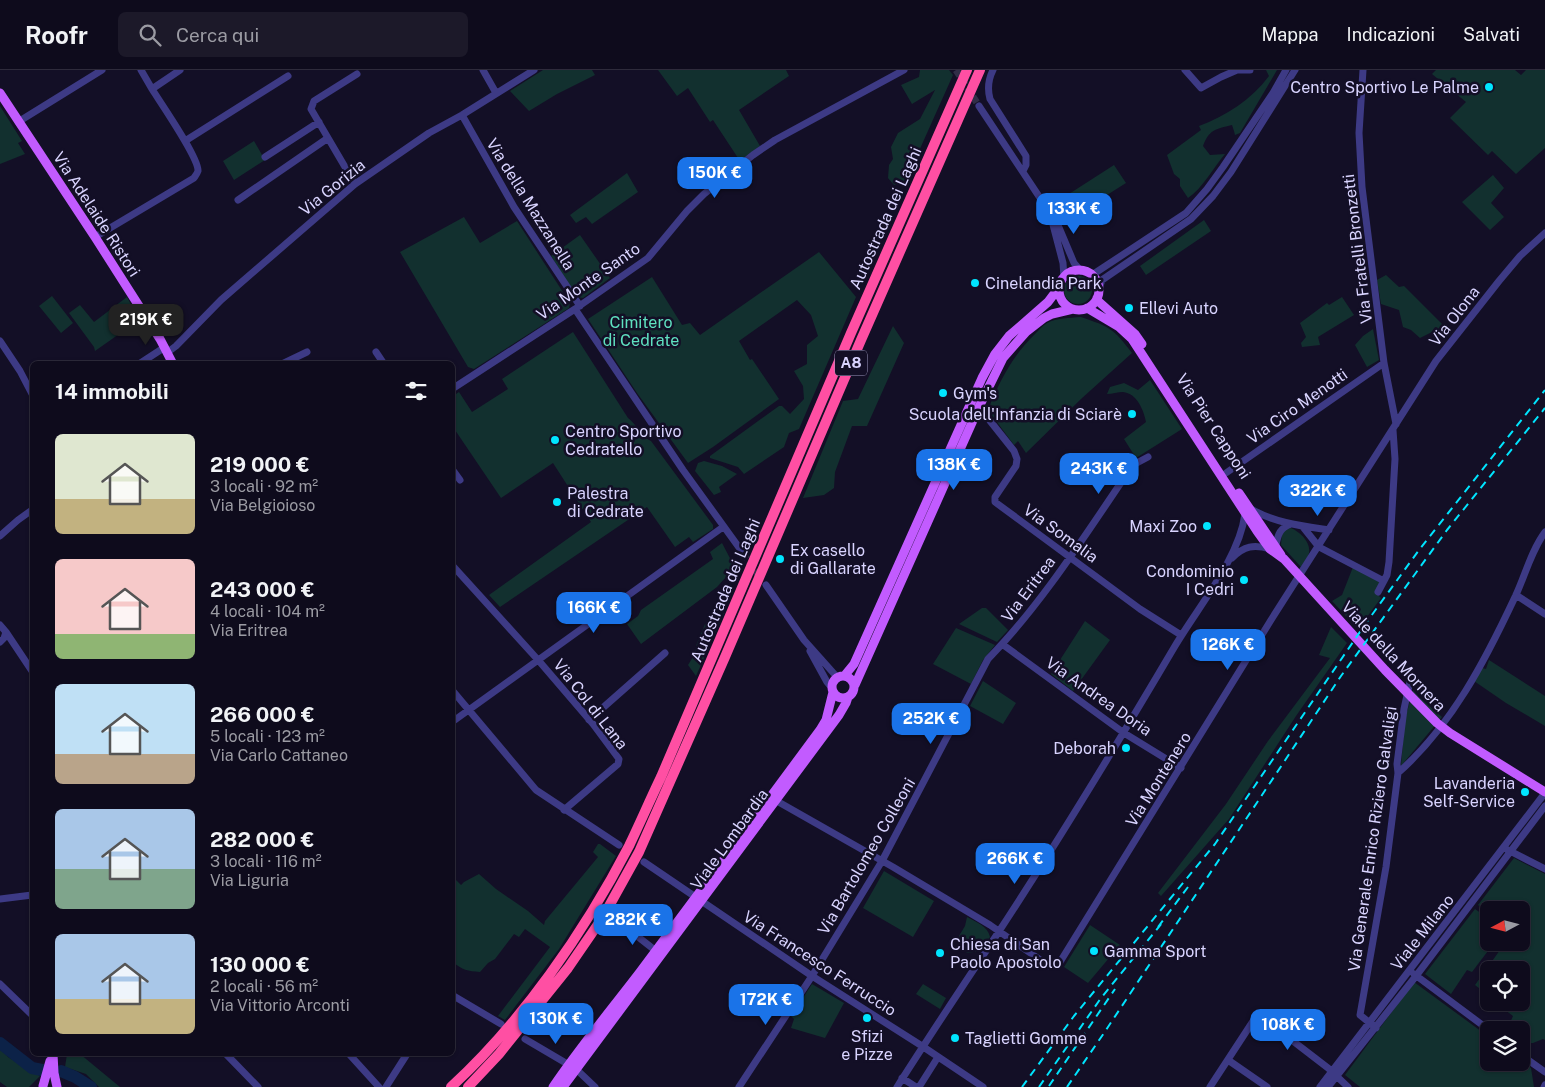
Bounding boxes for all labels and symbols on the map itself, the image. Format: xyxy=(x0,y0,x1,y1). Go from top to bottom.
place label: Centro Sportivo Le Palme xyxy=(1290,78,1479,97)
marker: Centro Sportivo Le Palme xyxy=(1483,81,1495,93)
street label: Via della Mazzanella xyxy=(482,135,579,274)
street label: Autostrada dei Laghi xyxy=(845,144,925,292)
street label: Via Adelaide Ristori xyxy=(49,148,144,280)
street label: Via Gorizia xyxy=(296,155,369,220)
pin: 150K € xyxy=(674,156,756,199)
street label: Via Fratelli Bronzetti xyxy=(1339,173,1376,325)
pin: 133K € xyxy=(1033,192,1115,235)
street label: Via Monte Santo xyxy=(533,239,644,324)
place label: Cinelandia Park xyxy=(985,274,1102,293)
marker: Cinelandia Park xyxy=(969,277,981,289)
street label: Via Olona xyxy=(1425,283,1484,350)
place label: Ellevi Auto xyxy=(1139,299,1218,318)
marker: Ellevi Auto xyxy=(1123,302,1135,314)
pin: 219K € xyxy=(105,304,187,346)
park label: Cimitero di Cedrate xyxy=(603,313,679,350)
road number: A8 xyxy=(835,350,867,376)
street label: Via Ciro Menotti xyxy=(1243,365,1351,448)
street label: Via Pier Capponi xyxy=(1172,370,1255,483)
place label: Gym's xyxy=(953,384,997,403)
marker: Gym's xyxy=(937,387,949,399)
place label: Scuola dell'Infanzia di Sciarè xyxy=(909,405,1122,424)
marker: Scuola dell'Infanzia di Sciarè xyxy=(1126,408,1138,420)
place label: Centro Sportivo Cedratello xyxy=(565,422,682,459)
marker: Centro Sportivo Cedratello xyxy=(549,434,561,446)
pin: 138K € xyxy=(913,448,995,491)
pin: 243K € xyxy=(1058,452,1140,495)
pin: 322K € xyxy=(1277,474,1359,517)
place label: Palestra di Cedrate xyxy=(567,484,644,521)
marker: Palestra di Cedrate xyxy=(551,496,563,508)
street label: Via Somalia xyxy=(1020,500,1102,567)
street label: Autostrada dei Laghi xyxy=(687,516,764,665)
place label: Maxi Zoo xyxy=(1129,517,1197,536)
marker: Maxi Zoo xyxy=(1201,520,1213,532)
place label: Ex casello di Gallarate xyxy=(790,541,876,578)
marker: Ex casello di Gallarate xyxy=(774,553,786,565)
street label: Via Eritrea xyxy=(997,553,1059,626)
place label: Condominio I Cedri xyxy=(1146,562,1234,599)
marker: Condominio I Cedri xyxy=(1238,574,1250,586)
pin: 166K € xyxy=(553,592,635,634)
street label: Viale della Mornera xyxy=(1338,597,1450,715)
pin: 126K € xyxy=(1187,628,1269,671)
street label: Via Andrea Doria xyxy=(1042,653,1155,740)
street label: Via Col di Lana xyxy=(549,655,632,753)
pin: 252K € xyxy=(890,702,972,745)
street label: Via Generale Enrico Riziero Galvaligi xyxy=(1344,705,1401,973)
street label: Via Montenero xyxy=(1122,728,1195,830)
place label: Deborah xyxy=(1053,739,1116,758)
marker: Deborah xyxy=(1120,742,1132,754)
place label: Lavanderia Self-Service xyxy=(1423,774,1515,811)
street label: Via Bartolomeo Colleoni xyxy=(814,775,919,938)
street label: Viale Lombardia xyxy=(687,785,772,893)
marker: Lavanderia Self-Service xyxy=(1519,786,1531,798)
pin: 266K € xyxy=(974,842,1056,885)
street label: Viale Milano xyxy=(1387,891,1458,974)
north arrow xyxy=(1480,901,1530,951)
pin: 282K € xyxy=(592,904,674,946)
street label: Via Francesco Ferruccio xyxy=(740,907,900,1020)
place label: Chiesa di San Paolo Apostolo xyxy=(950,935,1062,972)
place label: Gamma Sport xyxy=(1104,942,1207,961)
marker: Gamma Sport xyxy=(1088,945,1100,957)
marker: Chiesa di San Paolo Apostolo xyxy=(934,947,946,959)
pin: 172K € xyxy=(725,984,807,1026)
pin: 130K € xyxy=(515,1002,597,1045)
pin: 108K € xyxy=(1247,1008,1329,1051)
marker: Sfizi e Pizze xyxy=(861,1012,873,1024)
place label: Sfizi e Pizze xyxy=(841,1027,893,1064)
place label: Taglietti Gomme xyxy=(965,1029,1087,1048)
marker: Taglietti Gomme xyxy=(949,1032,961,1044)

